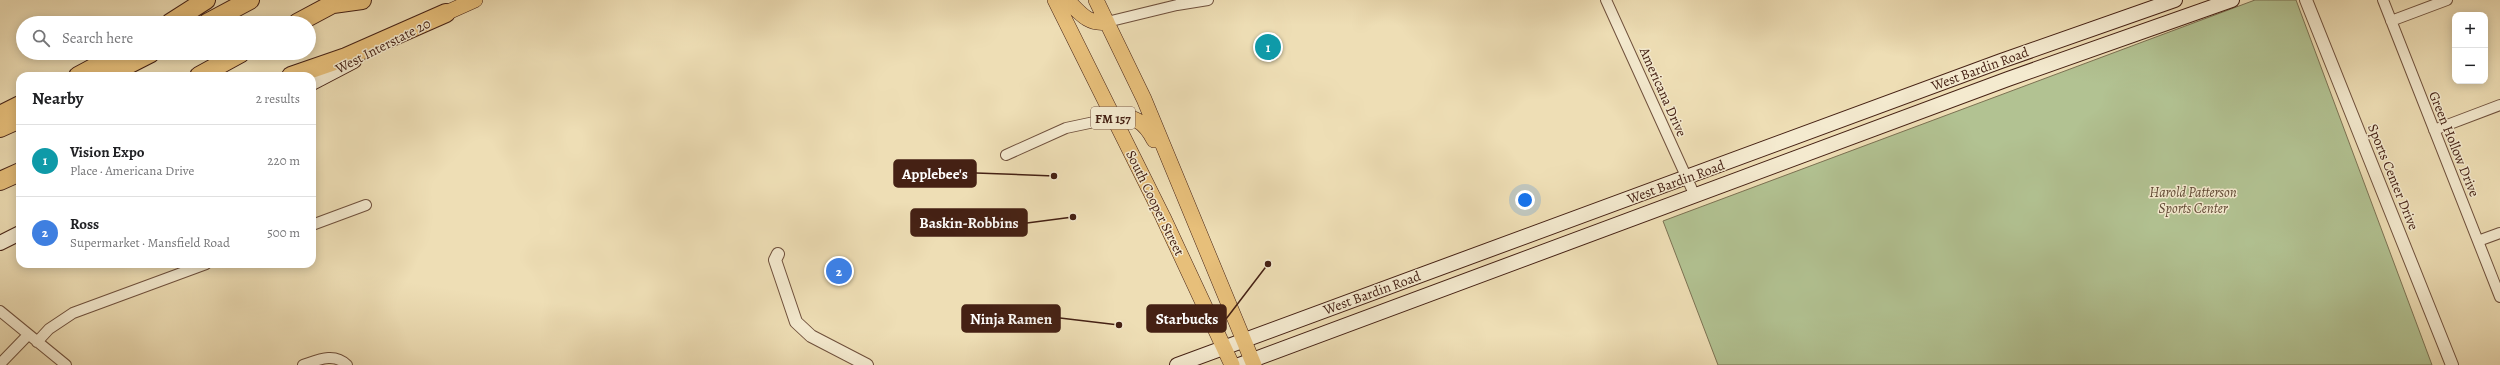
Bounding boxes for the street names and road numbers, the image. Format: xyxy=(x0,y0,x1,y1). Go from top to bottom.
street label: West Interstate 20 xyxy=(331,14,434,79)
street label: West Bardin Road xyxy=(1928,42,2032,96)
street label: Americana Drive xyxy=(1634,43,1691,140)
street label: Green Hollow Drive xyxy=(2424,88,2484,200)
road number: FM 157 xyxy=(1091,107,1135,129)
street label: Sports Center Drive xyxy=(2363,121,2423,233)
street label: South Cooper Street xyxy=(1121,147,1189,259)
street label: West Bardin Road xyxy=(1624,155,1728,209)
street label: West Bardin Road xyxy=(1320,266,1424,320)

